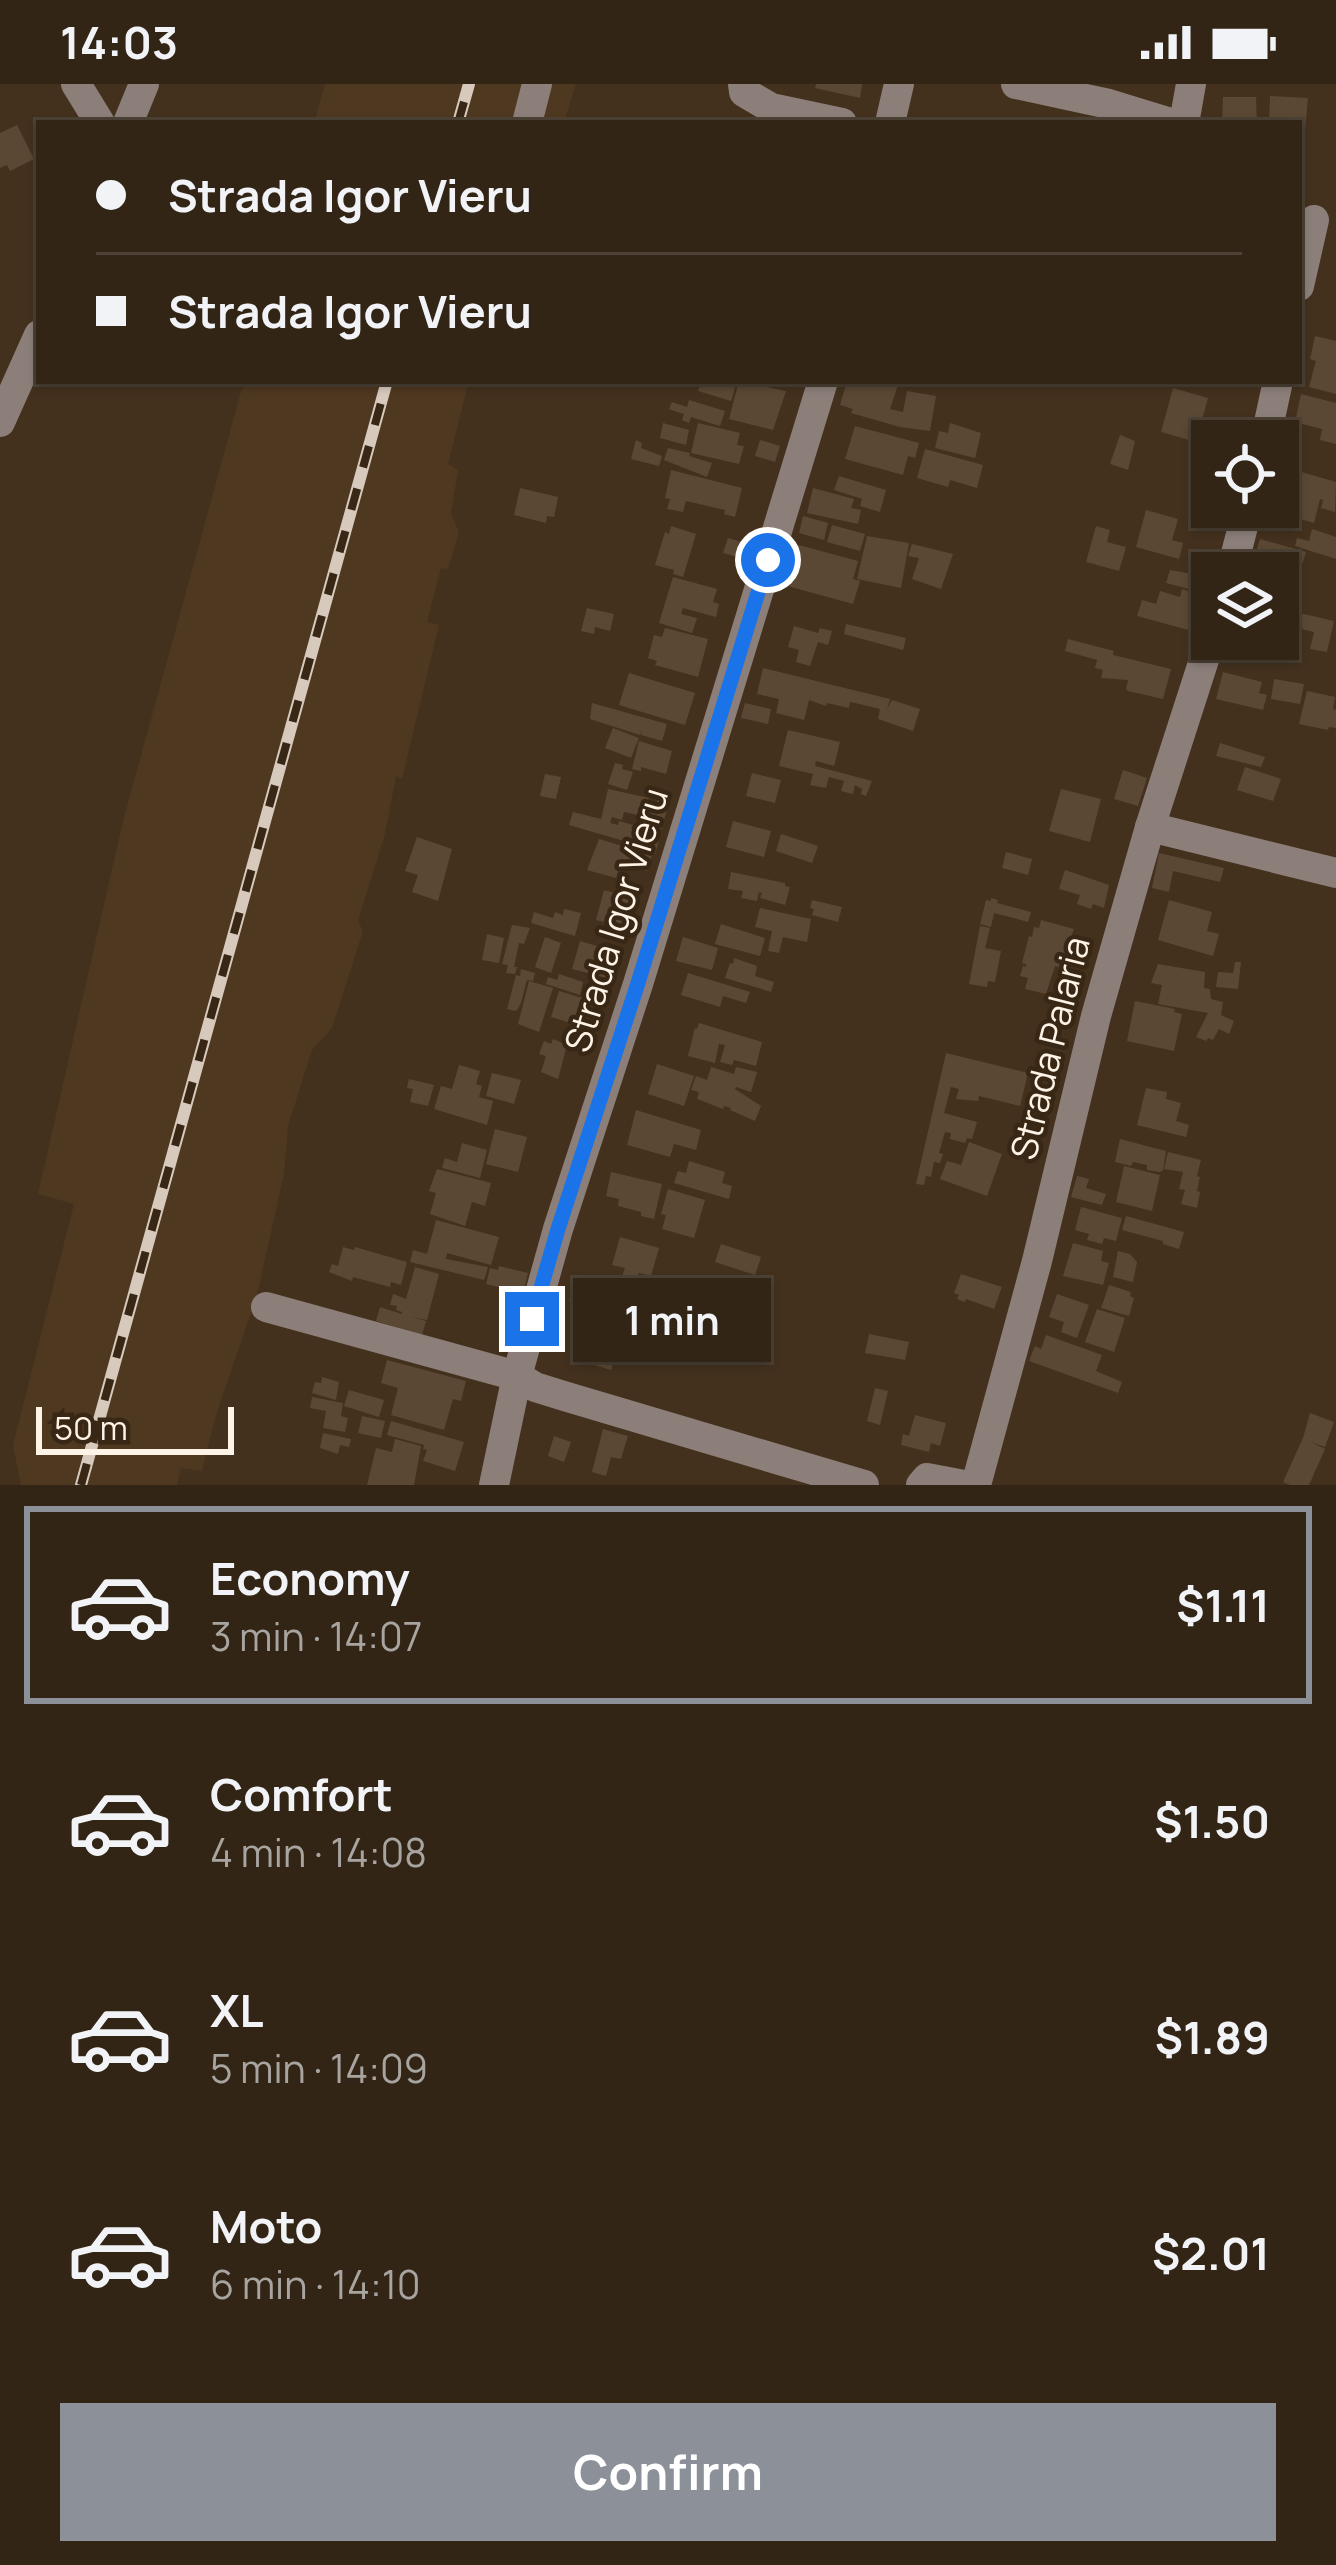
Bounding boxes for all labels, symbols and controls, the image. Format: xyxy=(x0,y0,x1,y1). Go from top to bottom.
text: 14:03 xyxy=(60,11,178,73)
text: Strada Igor Vieru xyxy=(168,164,532,226)
text: Strada Igor Vieru xyxy=(168,280,532,342)
map controls xyxy=(1191,420,1299,660)
button: locate xyxy=(1191,420,1299,528)
route start xyxy=(741,533,795,587)
button: layers xyxy=(1191,552,1299,660)
street label: Strada Igor Vieru xyxy=(552,782,679,1058)
street label: Strada Palaria xyxy=(998,931,1101,1164)
callout: 1 min xyxy=(574,1277,772,1361)
route end xyxy=(505,1292,559,1346)
text: 1 min xyxy=(624,1293,720,1347)
scale bar xyxy=(36,1401,234,1454)
text: 50 m xyxy=(54,1405,128,1450)
text: Economy xyxy=(210,1547,410,1609)
icon: car xyxy=(66,1551,174,1659)
text: $1.11 xyxy=(1176,1574,1270,1636)
text: 3 min · 14:07 xyxy=(210,1609,422,1663)
text: Comfort xyxy=(210,1763,393,1825)
icon: car xyxy=(66,1767,174,1875)
text: $1.50 xyxy=(1154,1790,1270,1852)
text: 4 min · 14:08 xyxy=(210,1825,427,1879)
text: XL xyxy=(210,1979,264,2041)
icon: car xyxy=(66,1983,174,2091)
text: $1.89 xyxy=(1155,2006,1270,2068)
text: 5 min · 14:09 xyxy=(210,2041,428,2095)
text: Moto xyxy=(210,2195,322,2257)
icon: car xyxy=(66,2199,174,2307)
text: $2.01 xyxy=(1152,2222,1270,2284)
text: 6 min · 14:10 xyxy=(210,2257,421,2311)
button: Confirm xyxy=(60,2403,1276,2541)

